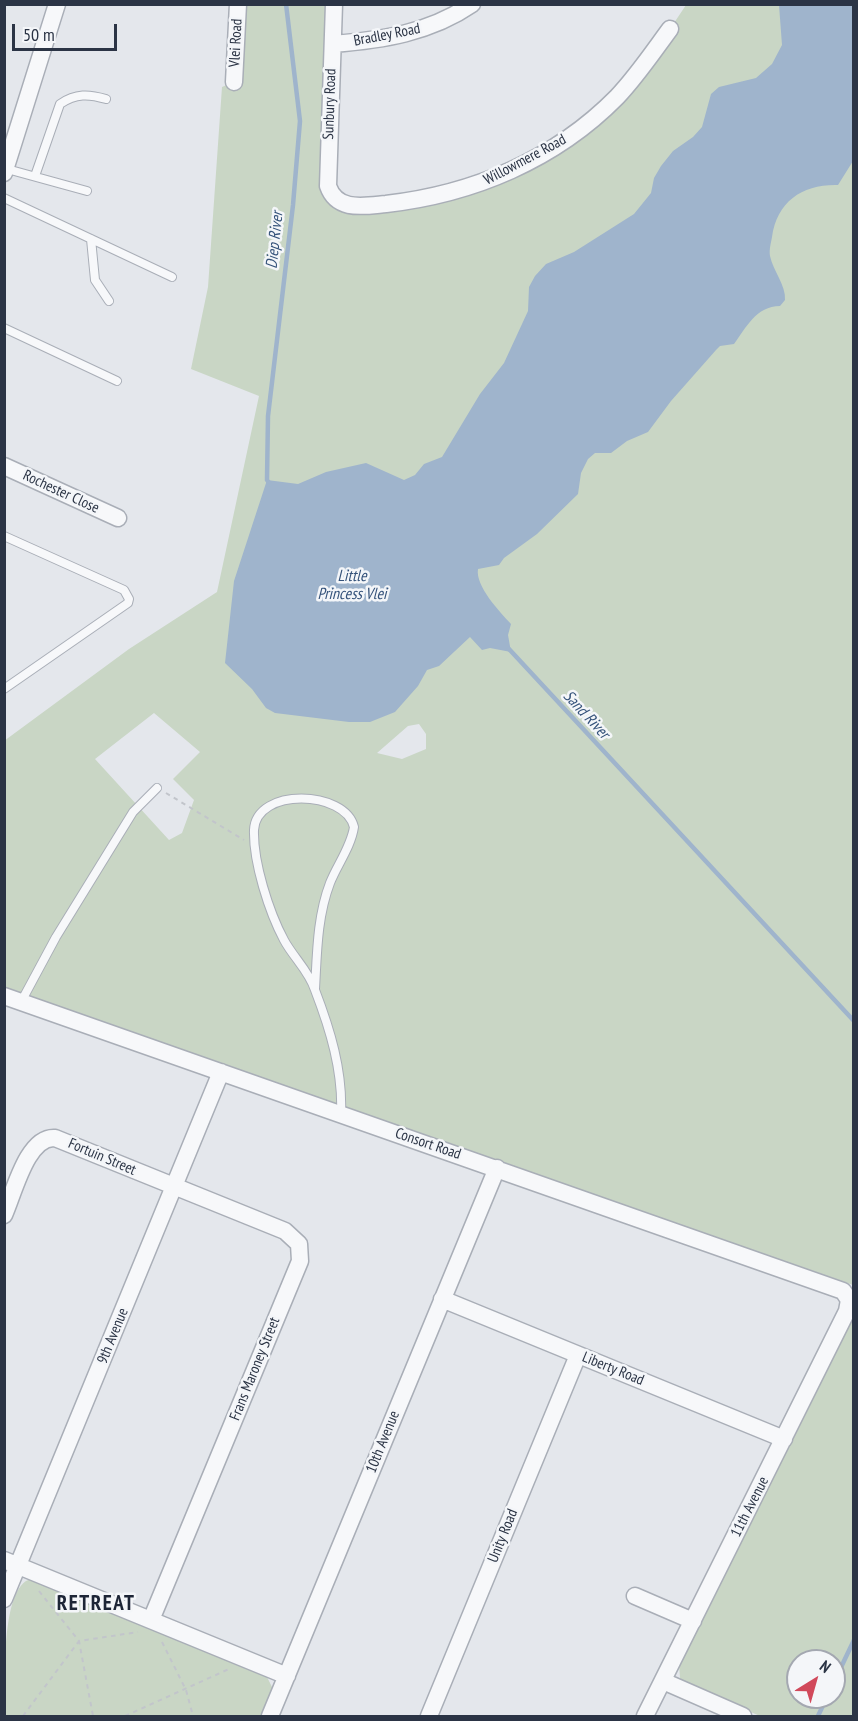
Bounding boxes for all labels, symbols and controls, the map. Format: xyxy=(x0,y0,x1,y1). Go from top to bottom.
scale bar xyxy=(15,12,120,50)
street label: Vlei Road xyxy=(226,18,246,68)
street label: Bradley Road xyxy=(352,20,422,50)
text: 50 m xyxy=(23,23,55,46)
street label: Sunbury Road xyxy=(320,68,340,140)
street label: Willowmere Road xyxy=(481,131,569,189)
water label: Diep River xyxy=(262,211,288,269)
street label: Rochester Close xyxy=(20,467,102,517)
water label: Little Princess Vlei xyxy=(317,566,387,604)
water label: Sand River xyxy=(559,687,613,743)
street label: Consort Road xyxy=(393,1124,463,1164)
street label: Fortuin Street xyxy=(65,1135,139,1179)
street label: 9th Avenue xyxy=(94,1305,132,1367)
street label: Frans Maroney Street xyxy=(226,1315,284,1423)
street label: Liberty Road xyxy=(579,1348,647,1390)
street label: 10th Avenue xyxy=(362,1408,404,1476)
street label: 11th Avenue xyxy=(727,1474,773,1540)
street label: Unity Road xyxy=(484,1507,522,1565)
district label: RETREAT xyxy=(57,1591,135,1617)
north arrow xyxy=(786,1649,846,1709)
text: N xyxy=(816,1656,835,1677)

